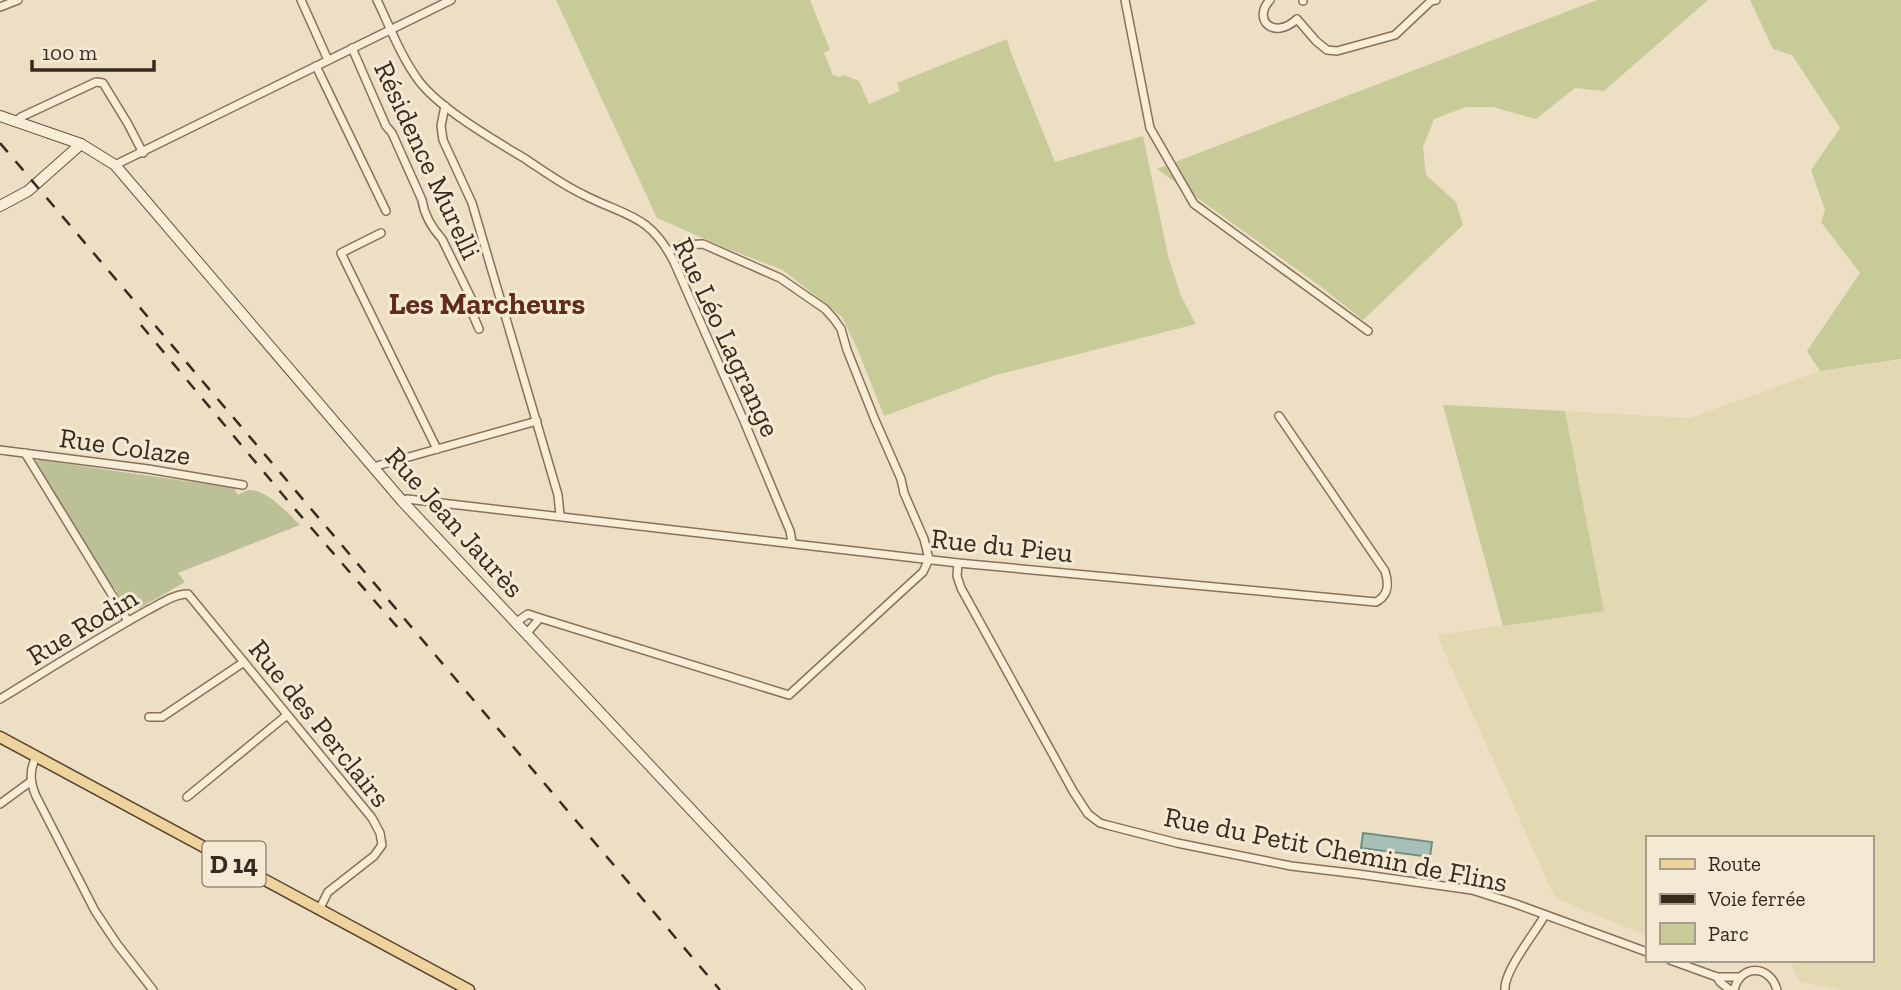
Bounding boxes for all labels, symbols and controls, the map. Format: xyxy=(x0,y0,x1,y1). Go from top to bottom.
scale bar xyxy=(32,28,154,72)
text: 100 m xyxy=(42,40,97,65)
street label: Résidence Murelli xyxy=(367,56,488,265)
street label: Rue Léo Lagrange xyxy=(666,233,787,442)
district label: Les Marcheurs xyxy=(389,286,585,322)
street label: Rue Colaze xyxy=(57,421,193,472)
street label: Rue Jean Jaurès xyxy=(378,440,531,604)
street label: Rue du Pieu xyxy=(929,522,1075,569)
street label: Rue Rodin xyxy=(21,581,143,672)
street label: Rue des Perclairs xyxy=(242,633,397,814)
street label: Rue du Petit Chemin de Flins xyxy=(1161,800,1510,899)
legend xyxy=(1646,836,1873,962)
road number: D 14 xyxy=(202,842,266,886)
text: Route xyxy=(1708,851,1761,876)
text: Voie ferrée xyxy=(1707,886,1805,911)
text: Parc xyxy=(1708,921,1749,946)

